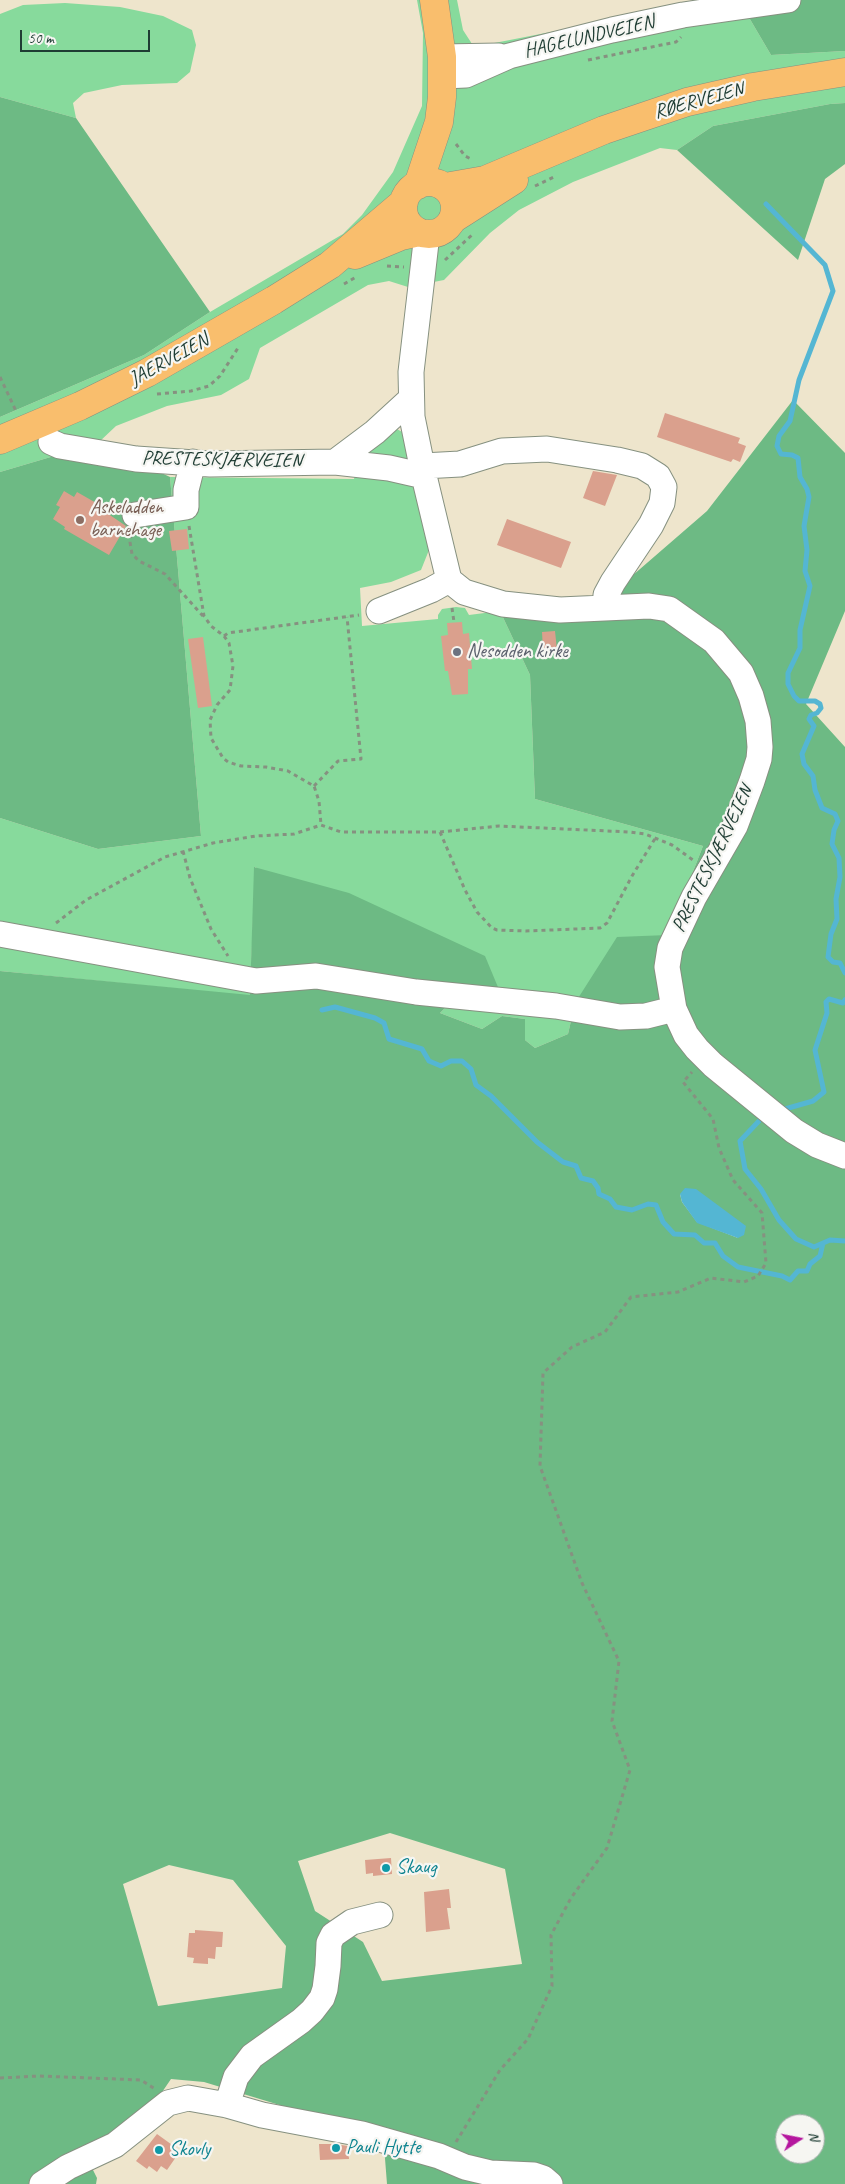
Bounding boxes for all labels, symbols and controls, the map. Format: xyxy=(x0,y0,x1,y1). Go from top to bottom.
street label: HAGELUNDVEIEN xyxy=(522,10,656,64)
scale bar xyxy=(22,20,152,52)
text: 50 m xyxy=(28,29,54,48)
street label: RØERVEIEN xyxy=(652,78,746,124)
street label: JAERVEIEN xyxy=(125,328,213,392)
street label: PRESTESKJÆRVEIEN xyxy=(142,447,302,473)
place label: Askeladden barnehage xyxy=(90,496,163,543)
marker: Askeladden barnehage xyxy=(74,514,86,526)
place label: Nesodden kirke xyxy=(467,640,568,664)
marker: Nesodden kirke xyxy=(451,646,463,658)
street label: PRESTESKJÆRVEIEN xyxy=(667,782,759,936)
place label: Skaug xyxy=(396,1856,436,1880)
marker: Skaug xyxy=(380,1862,392,1874)
north arrow xyxy=(775,2114,825,2164)
text: N xyxy=(805,2130,823,2142)
place label: Pauli Hytte xyxy=(346,2136,421,2160)
place label: Skovly xyxy=(169,2138,210,2162)
marker: Pauli Hytte xyxy=(330,2142,342,2154)
marker: Skovly xyxy=(153,2144,165,2156)

